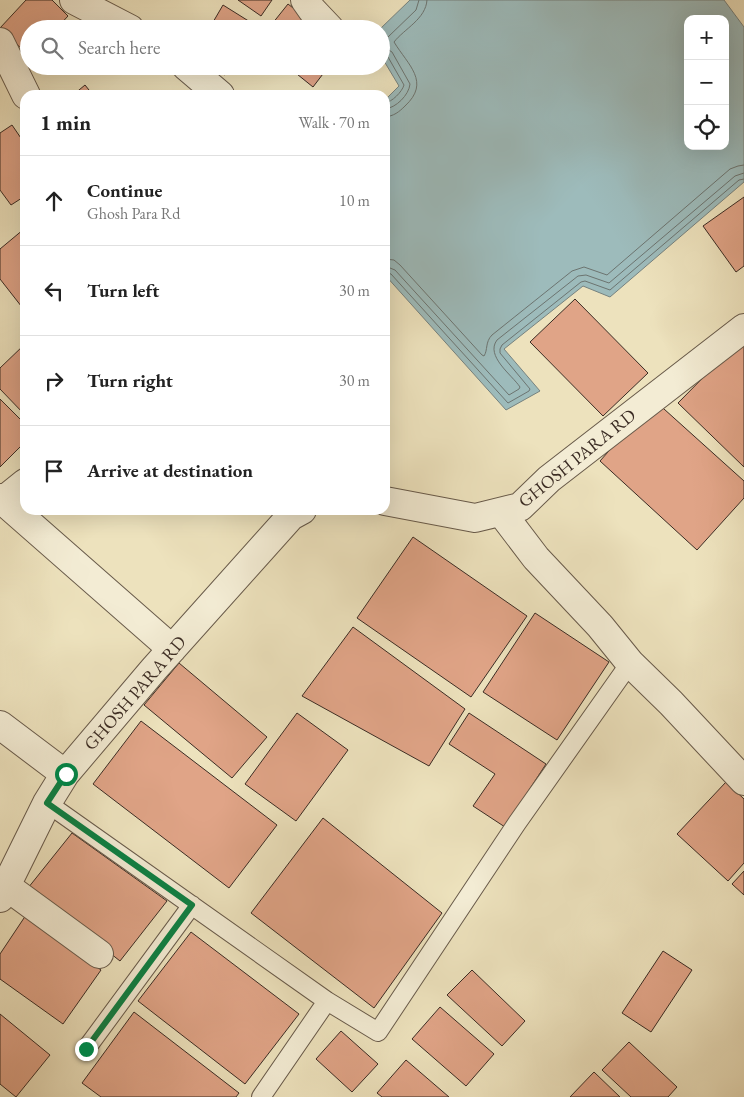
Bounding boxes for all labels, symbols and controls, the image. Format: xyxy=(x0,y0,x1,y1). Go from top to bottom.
map controls xyxy=(684,15,729,150)
button: + xyxy=(684,15,729,60)
search box xyxy=(20,20,390,75)
icon: search xyxy=(38,34,66,62)
text: Search here xyxy=(78,35,160,60)
button: − xyxy=(684,60,729,105)
button: locate xyxy=(684,105,729,150)
text: 1 min xyxy=(40,109,91,136)
text: Walk · 70 m xyxy=(299,112,370,133)
text: Continue xyxy=(87,178,162,203)
icon: ahead xyxy=(40,187,68,215)
text: 10 m xyxy=(339,190,370,211)
text: Ghosh Para Rd xyxy=(87,203,180,224)
icon: left xyxy=(40,277,68,305)
text: Turn left xyxy=(87,278,159,303)
text: 30 m xyxy=(339,280,370,301)
icon: right xyxy=(40,367,68,395)
text: Turn right xyxy=(87,368,173,393)
text: 30 m xyxy=(339,370,370,391)
street label: GHOSH PARA RD xyxy=(513,403,640,512)
icon: arrive xyxy=(40,457,68,485)
text: Arrive at destination xyxy=(87,458,253,483)
street label: GHOSH PARA RD xyxy=(78,630,191,755)
route start xyxy=(55,763,78,786)
route end xyxy=(75,1038,98,1061)

